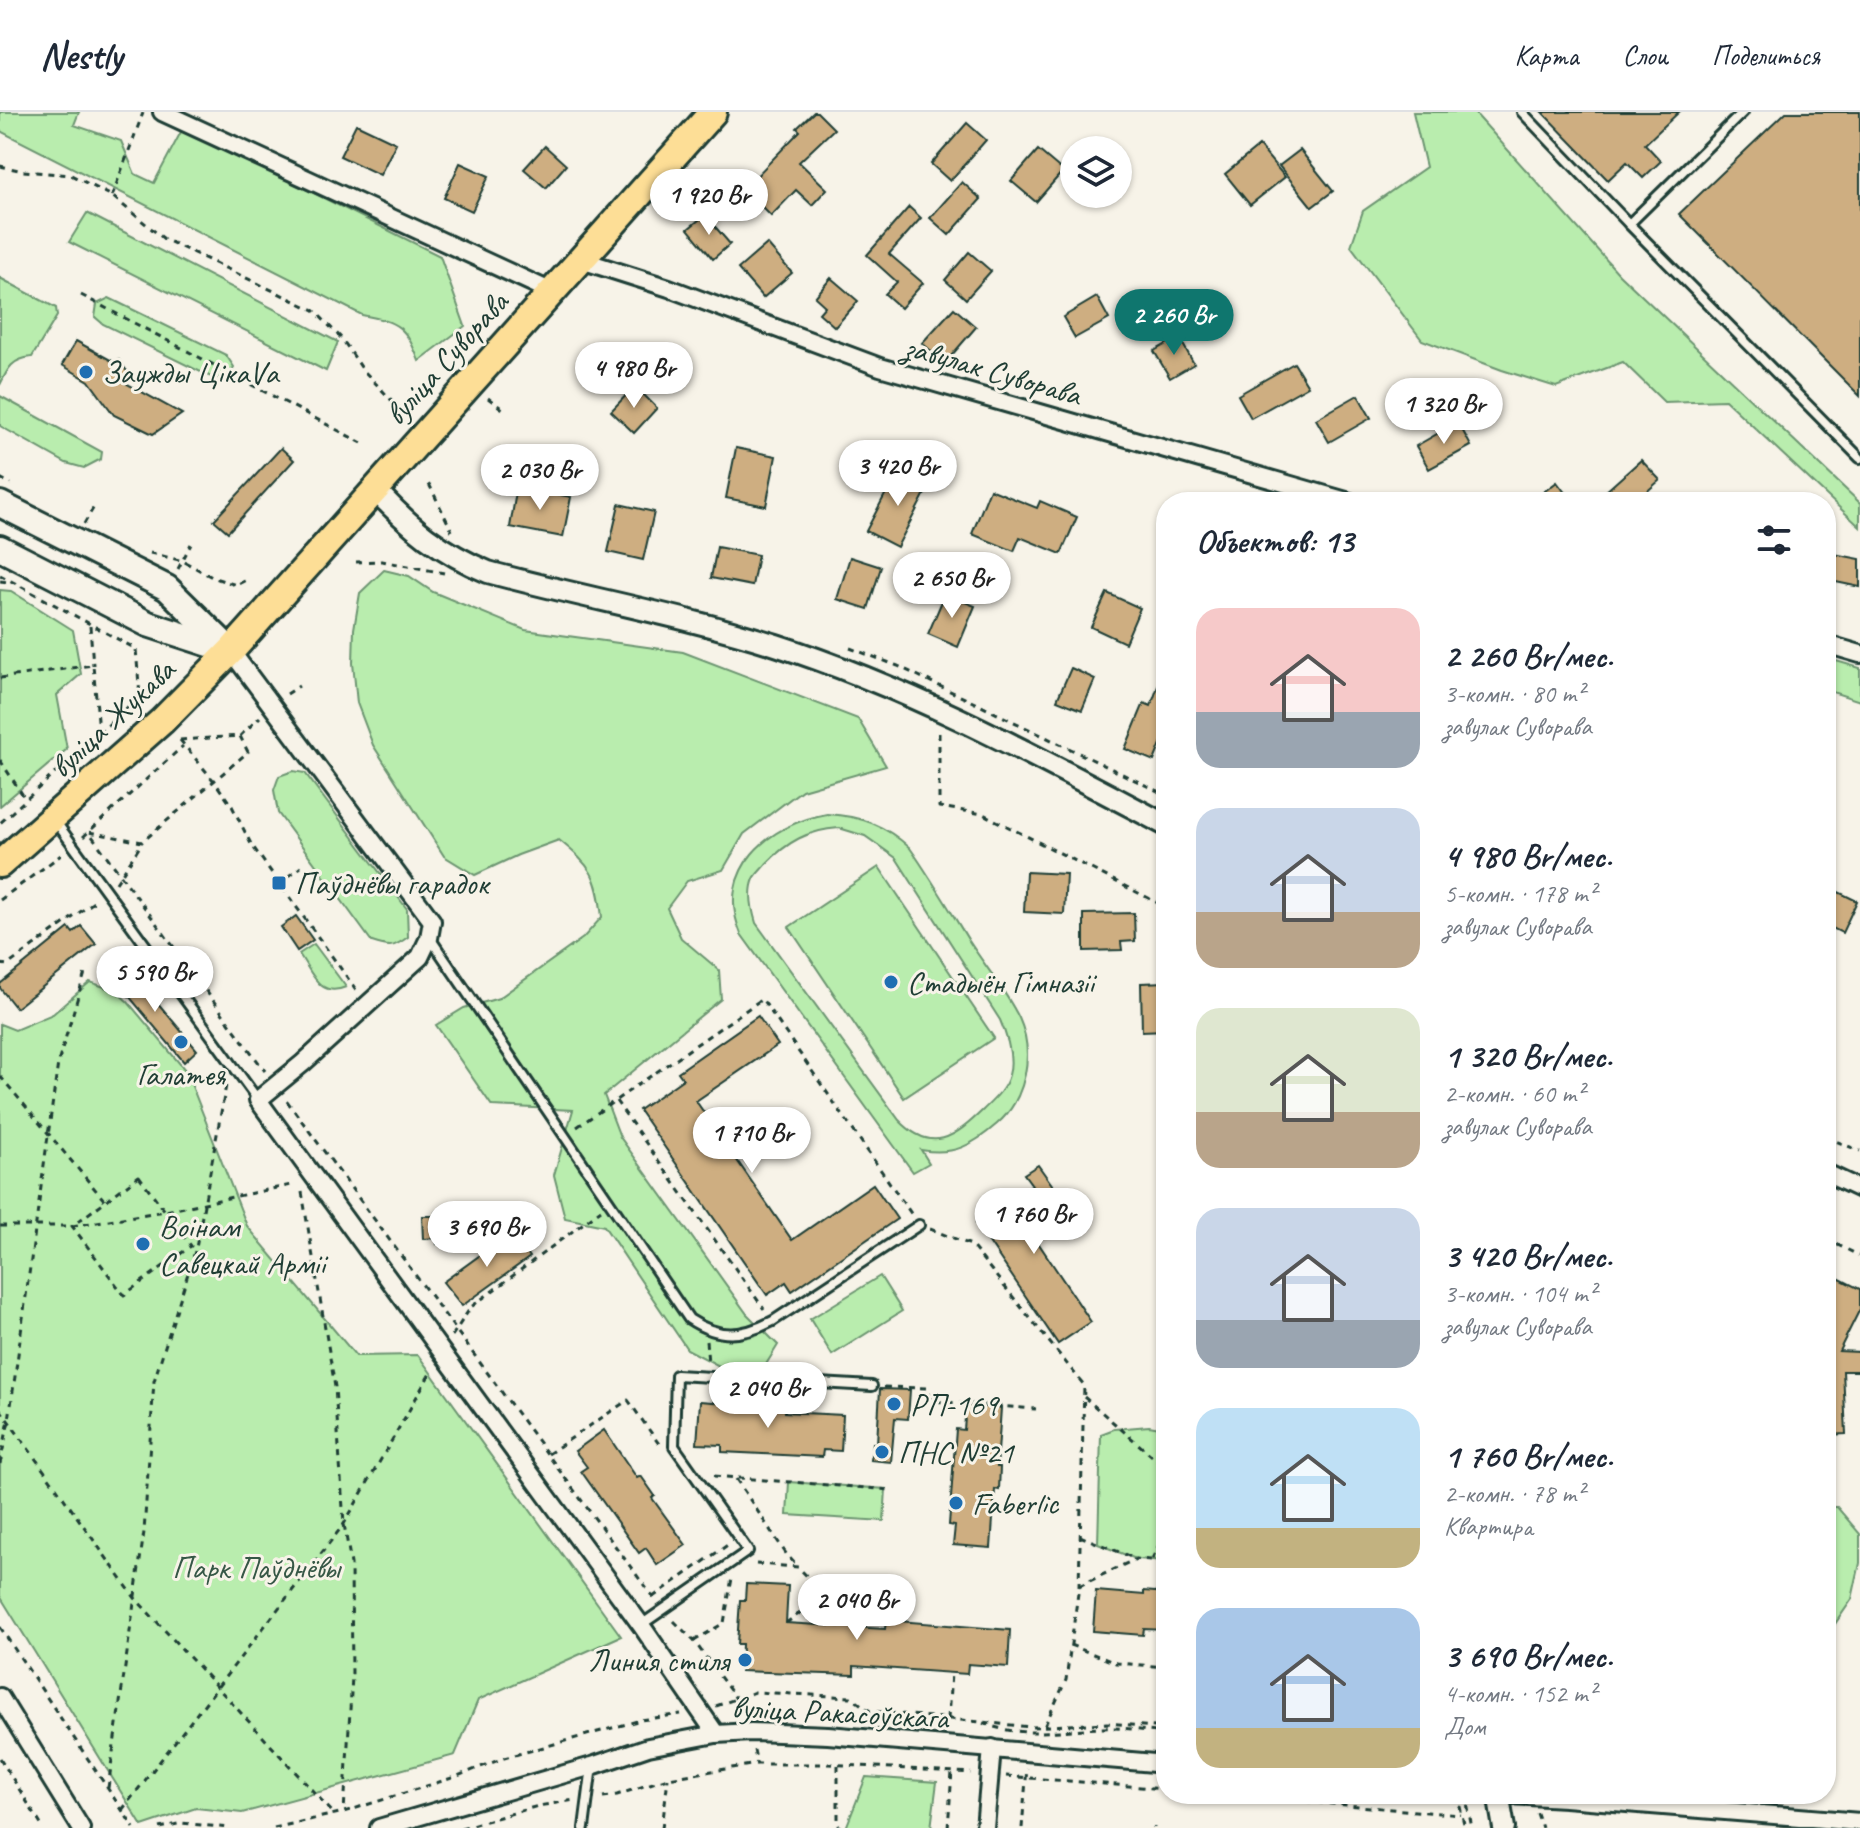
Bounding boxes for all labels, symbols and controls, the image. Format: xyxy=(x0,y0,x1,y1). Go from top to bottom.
text: Nestly xyxy=(40,32,122,79)
text: Карта xyxy=(1515,38,1579,73)
text: Слои xyxy=(1623,38,1668,73)
text: Поделиться xyxy=(1712,38,1820,73)
map controls xyxy=(1060,136,1132,208)
button: layers xyxy=(1060,136,1132,208)
pin: 1 920 Br xyxy=(626,169,792,237)
text: 1 920 Br xyxy=(668,178,750,211)
street label: вуліца Суворава xyxy=(376,281,519,434)
pin: 2 260 Br xyxy=(1091,289,1257,357)
text: 2 260 Br xyxy=(1133,298,1215,331)
street label: завулак Суворава xyxy=(896,325,1088,416)
pin: 4 980 Br xyxy=(551,342,717,410)
text: 4 980 Br xyxy=(593,351,675,384)
place label: Заужды ЦікаVа xyxy=(102,352,281,393)
marker: Заужды ЦікаVа xyxy=(77,363,95,381)
pin: 1 320 Br xyxy=(1361,378,1527,446)
text: 1 320 Br xyxy=(1403,387,1485,420)
pin: 3 420 Br xyxy=(815,440,981,508)
pin: 2 030 Br xyxy=(457,444,623,512)
text: 3 420 Br xyxy=(857,449,939,482)
text: 2 030 Br xyxy=(499,453,581,486)
icon: filters xyxy=(1752,518,1796,562)
text: Объектов: 13 xyxy=(1196,519,1354,562)
pin: 2 650 Br xyxy=(869,552,1035,620)
text: 2 650 Br xyxy=(911,561,993,594)
text: 2 260 Br/мес. xyxy=(1444,634,1613,677)
icon: home xyxy=(1260,640,1356,736)
street label: вуліца Жукава xyxy=(41,649,185,787)
text: 3-комн. · 80 m² xyxy=(1444,677,1584,710)
text: завулак Суворава xyxy=(1444,710,1592,743)
text: 4 980 Br/мес. xyxy=(1444,834,1612,877)
icon: home xyxy=(1260,840,1356,936)
place label: Паўднёвы гарадок xyxy=(295,863,491,904)
marker: Паўднёвы гарадок xyxy=(270,874,288,892)
text: 5-комн. · 178 m² xyxy=(1444,877,1596,910)
text: завулак Суворава xyxy=(1444,910,1592,943)
pin: 5 590 Br xyxy=(72,946,238,1014)
text: 5 590 Br xyxy=(114,955,196,988)
place label: Стадыён Гімназіі xyxy=(907,962,1098,1003)
marker: Стадыён Гімназіі xyxy=(882,973,900,991)
marker: Галатея xyxy=(172,1033,190,1051)
text: 1 320 Br/мес. xyxy=(1444,1034,1612,1077)
icon: home xyxy=(1260,1040,1356,1136)
place label: Галатея xyxy=(137,1054,227,1095)
text: 2-комн. · 60 m² xyxy=(1444,1077,1584,1110)
pin: 1 710 Br xyxy=(669,1107,835,1175)
text: завулак Суворава xyxy=(1444,1110,1592,1143)
text: 1 710 Br xyxy=(711,1116,793,1149)
pin: 1 760 Br xyxy=(951,1188,1117,1256)
text: 1 760 Br xyxy=(993,1197,1075,1230)
pin: 3 690 Br xyxy=(404,1201,570,1269)
place label: Воінам Савецкай Арміі xyxy=(159,1206,329,1284)
text: 3 690 Br xyxy=(446,1210,528,1243)
text: 3 420 Br/мес. xyxy=(1444,1234,1612,1277)
marker: Воінам Савецкай Арміі xyxy=(134,1235,152,1253)
icon: home xyxy=(1260,1240,1356,1336)
text: 3-комн. · 104 m² xyxy=(1444,1277,1596,1310)
text: завулак Суворава xyxy=(1444,1310,1592,1343)
pin: 2 040 Br xyxy=(685,1362,851,1430)
text: 2 040 Br xyxy=(727,1371,809,1404)
place label: РП-169 xyxy=(910,1384,1001,1425)
marker: РП-169 xyxy=(885,1395,903,1413)
place label: ПНС №21 xyxy=(898,1432,1015,1473)
text: 1 760 Br/мес. xyxy=(1444,1434,1613,1477)
icon: home xyxy=(1260,1440,1356,1536)
marker: ПНС №21 xyxy=(873,1443,891,1461)
text: 2-комн. · 78 m² xyxy=(1444,1477,1584,1510)
place label: Faberlic xyxy=(972,1483,1060,1524)
marker: Faberlic xyxy=(947,1494,965,1512)
text: Квартира xyxy=(1444,1510,1533,1543)
park label: Парк Паўднёвы xyxy=(172,1547,342,1588)
pin: 2 040 Br xyxy=(774,1574,940,1642)
text: 2 040 Br xyxy=(816,1583,898,1616)
text: 3 690 Br/мес. xyxy=(1444,1634,1613,1677)
place label: Линия стиля xyxy=(588,1640,731,1681)
icon: home xyxy=(1260,1640,1356,1736)
marker: Линия стиля xyxy=(736,1651,754,1669)
text: 4-комн. · 152 m² xyxy=(1444,1677,1596,1710)
street label: вуліца Ракасоўскага xyxy=(731,1686,951,1739)
text: Дом xyxy=(1444,1710,1486,1743)

